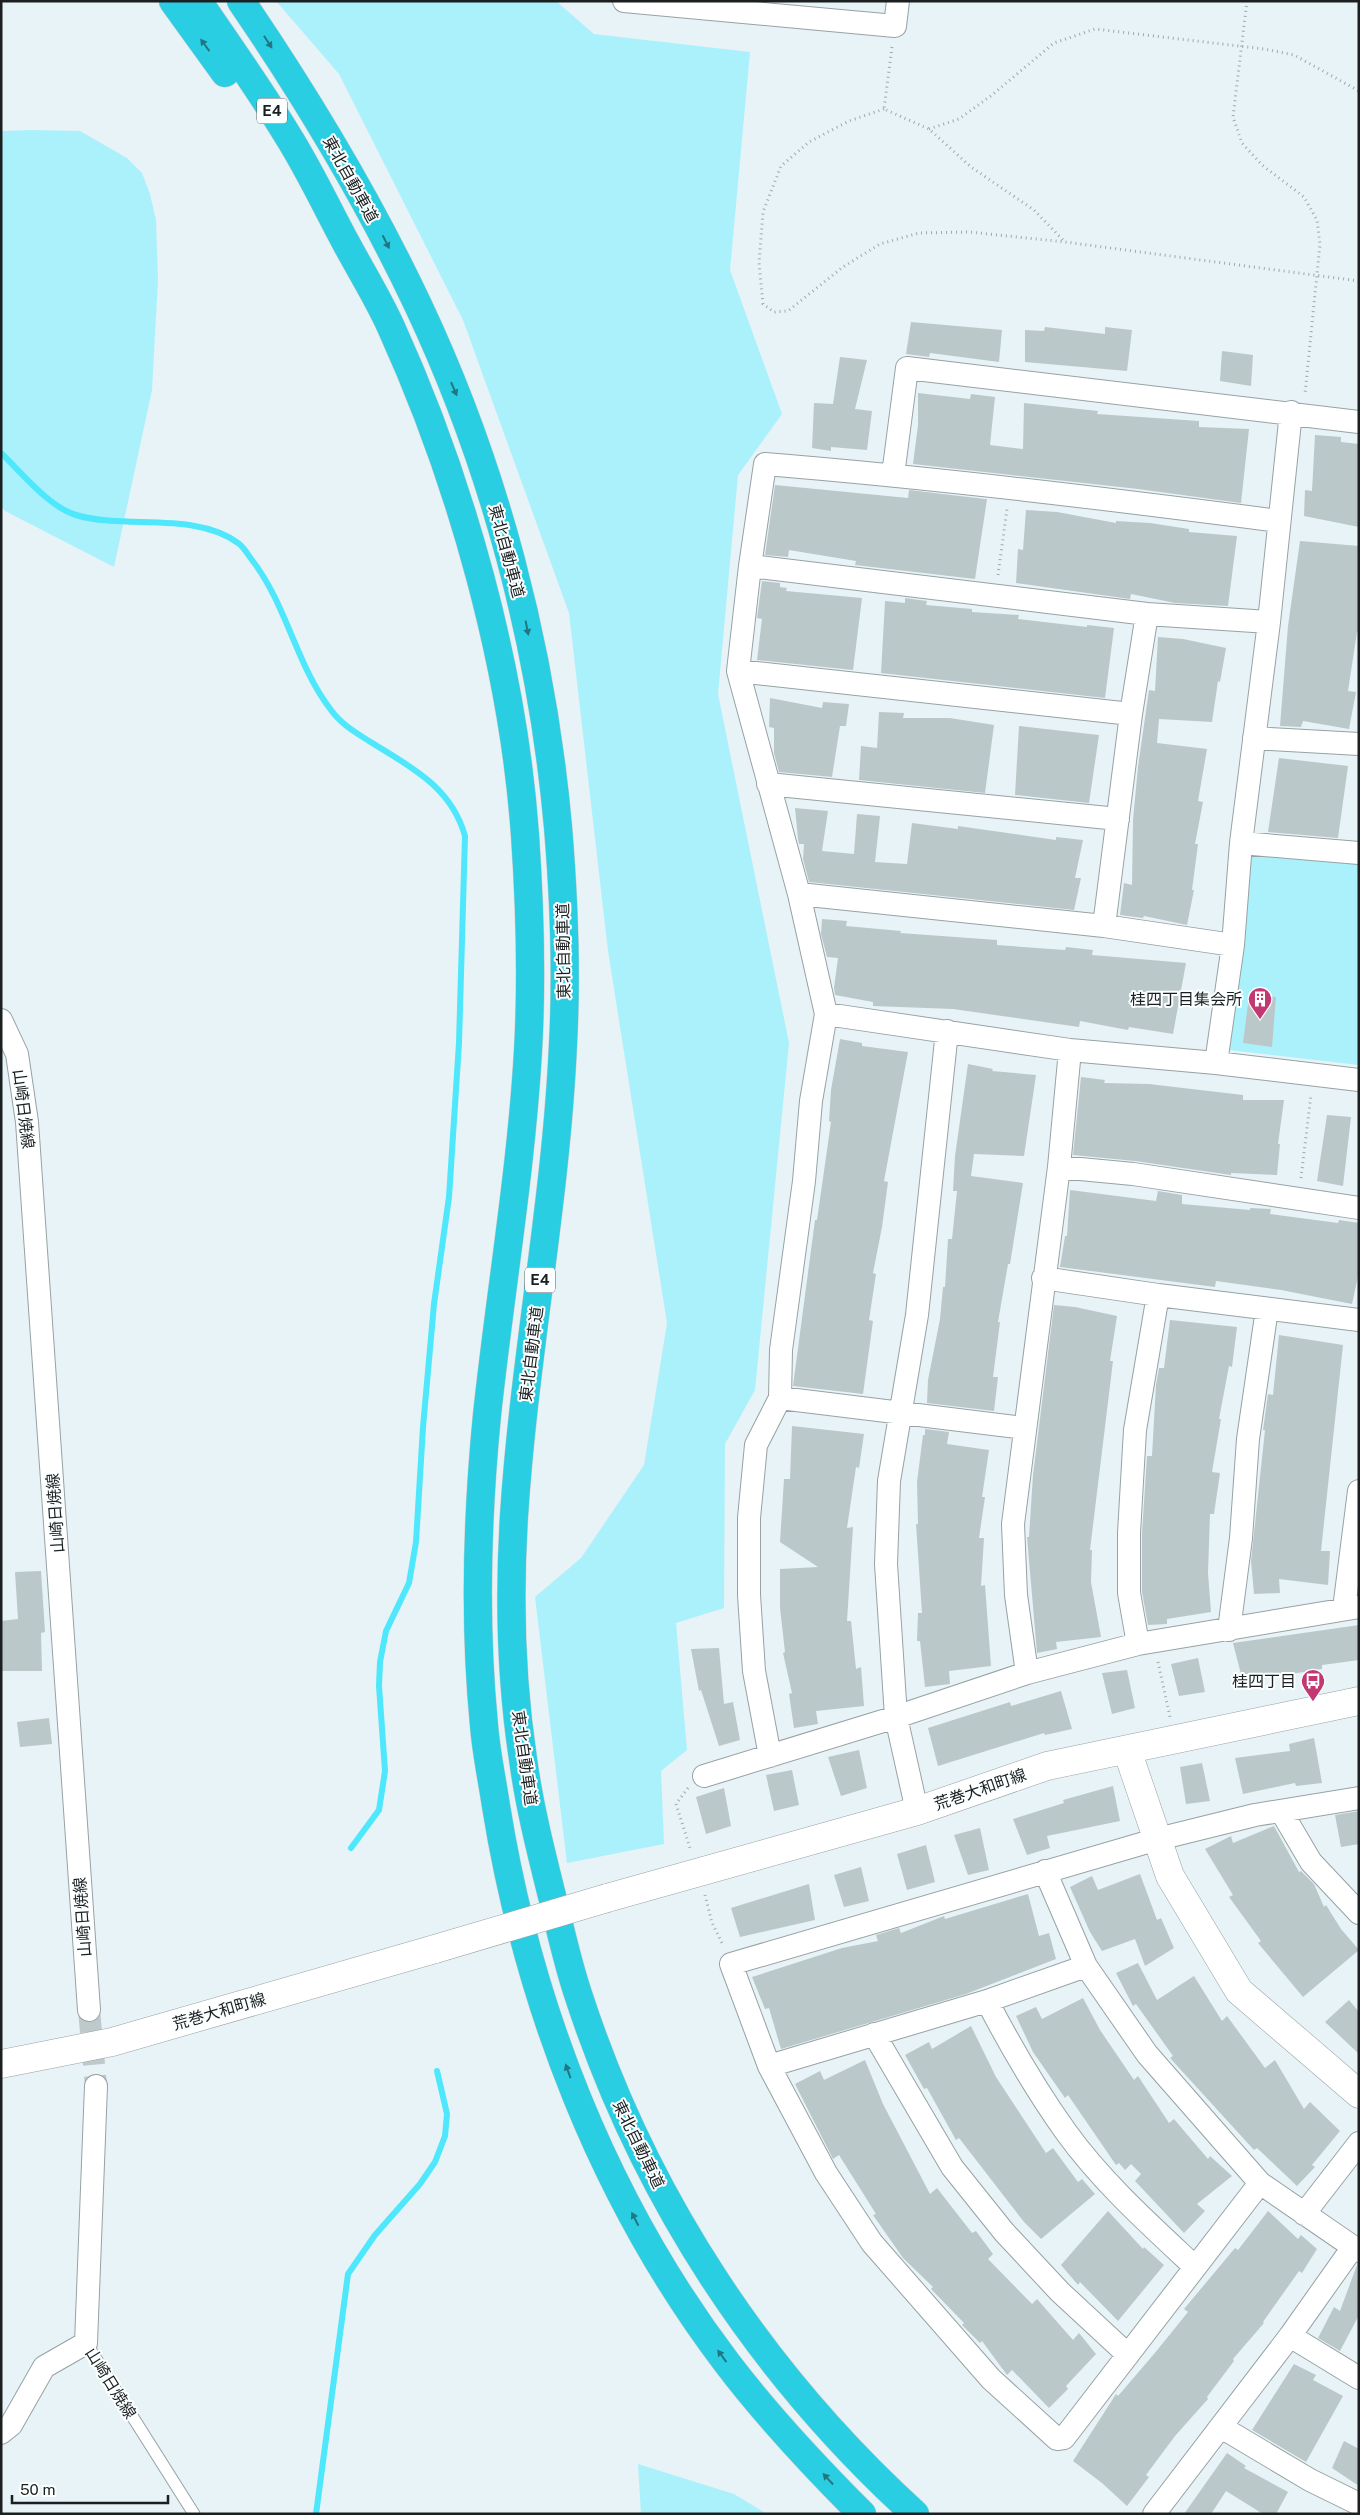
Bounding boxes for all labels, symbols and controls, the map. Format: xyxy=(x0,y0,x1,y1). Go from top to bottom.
one-way arrow xyxy=(263,35,272,49)
one-way arrow xyxy=(199,39,210,52)
road number: E4 xyxy=(257,98,287,124)
street label: 東北自動車道 xyxy=(319,133,382,226)
one-way arrow xyxy=(382,235,390,249)
one-way arrow xyxy=(450,382,458,396)
street label: 東北自動車道 xyxy=(485,502,528,600)
one-way arrow xyxy=(523,621,531,636)
street label: 東北自動車道 xyxy=(553,903,574,999)
building icon: 桂四丁目集会所 xyxy=(1247,986,1273,1020)
place label: 桂四丁目集会所 xyxy=(1130,990,1242,1009)
street label: 山崎日焼線 xyxy=(9,1068,38,1150)
road number: E4 xyxy=(525,1268,555,1292)
street label: 東北自動車道 xyxy=(516,1305,547,1403)
street label: 山崎日焼線 xyxy=(43,1472,68,1554)
bus stop icon: 桂四丁目 xyxy=(1300,1668,1326,1702)
place label: 桂四丁目 xyxy=(1232,1672,1296,1691)
street label: 東北自動車道 xyxy=(508,1709,541,1807)
street label: 荒巻大和町線 xyxy=(932,1765,1029,1814)
street label: 山崎日焼線 xyxy=(70,1876,95,1958)
street label: 荒巻大和町線 xyxy=(170,1989,268,2034)
one-way arrow xyxy=(564,2064,571,2079)
street label: 東北自動車道 xyxy=(609,2097,668,2192)
one-way arrow xyxy=(631,2212,639,2226)
street label: 山崎日焼線 xyxy=(81,2344,140,2422)
one-way arrow xyxy=(717,2349,727,2363)
scale bar xyxy=(12,2472,169,2504)
one-way arrow xyxy=(822,2474,834,2486)
text: 50 m xyxy=(20,2481,55,2498)

